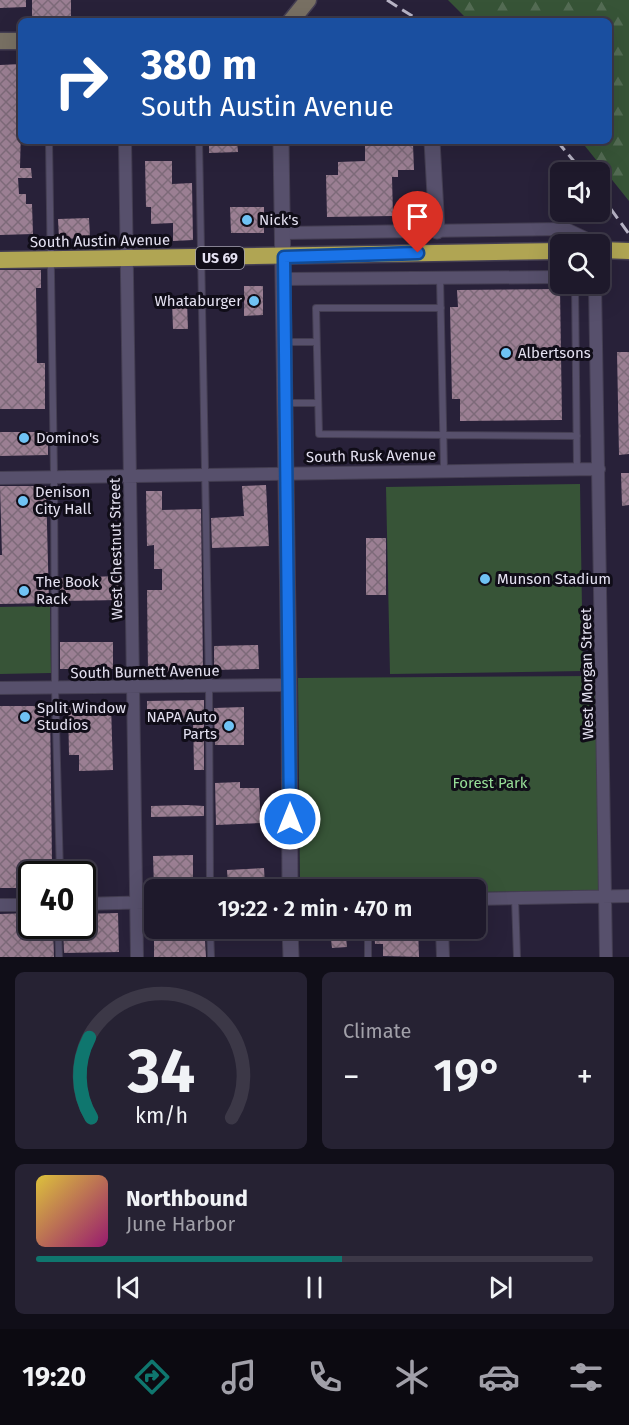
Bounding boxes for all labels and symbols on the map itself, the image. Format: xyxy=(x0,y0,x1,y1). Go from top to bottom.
pin xyxy=(392,191,443,253)
place label: Nick's xyxy=(259,211,298,229)
marker: Nick's xyxy=(240,213,254,227)
street label: South Austin Avenue xyxy=(30,231,170,251)
road number: US 69 xyxy=(196,247,244,269)
place label: Whataburger xyxy=(154,292,242,310)
marker: Whataburger xyxy=(247,294,261,308)
place label: Albertsons xyxy=(518,344,591,362)
marker: Albertsons xyxy=(499,346,513,360)
place label: Domino's xyxy=(36,429,99,447)
marker: Domino's xyxy=(17,431,31,445)
street label: South Rusk Avenue xyxy=(306,446,436,466)
street label: West Chestnut Street xyxy=(106,477,126,620)
place label: Denison City Hall xyxy=(35,483,92,518)
marker: Denison City Hall xyxy=(16,494,30,508)
place label: Munson Stadium xyxy=(497,570,611,588)
marker: Munson Stadium xyxy=(478,572,492,586)
place label: The Book Rack xyxy=(36,573,99,608)
marker: The Book Rack xyxy=(17,584,31,598)
street label: West Morgan Street xyxy=(577,607,597,740)
street label: South Burnett Avenue xyxy=(70,662,220,682)
place label: Split Window Studios xyxy=(37,699,126,734)
place label: NAPA Auto Parts xyxy=(146,708,217,743)
marker: Split Window Studios xyxy=(18,710,32,724)
marker: NAPA Auto Parts xyxy=(222,719,236,733)
park label: Forest Park xyxy=(452,774,528,792)
position arrow xyxy=(258,787,322,851)
speed limit sign: 40 xyxy=(18,861,96,939)

